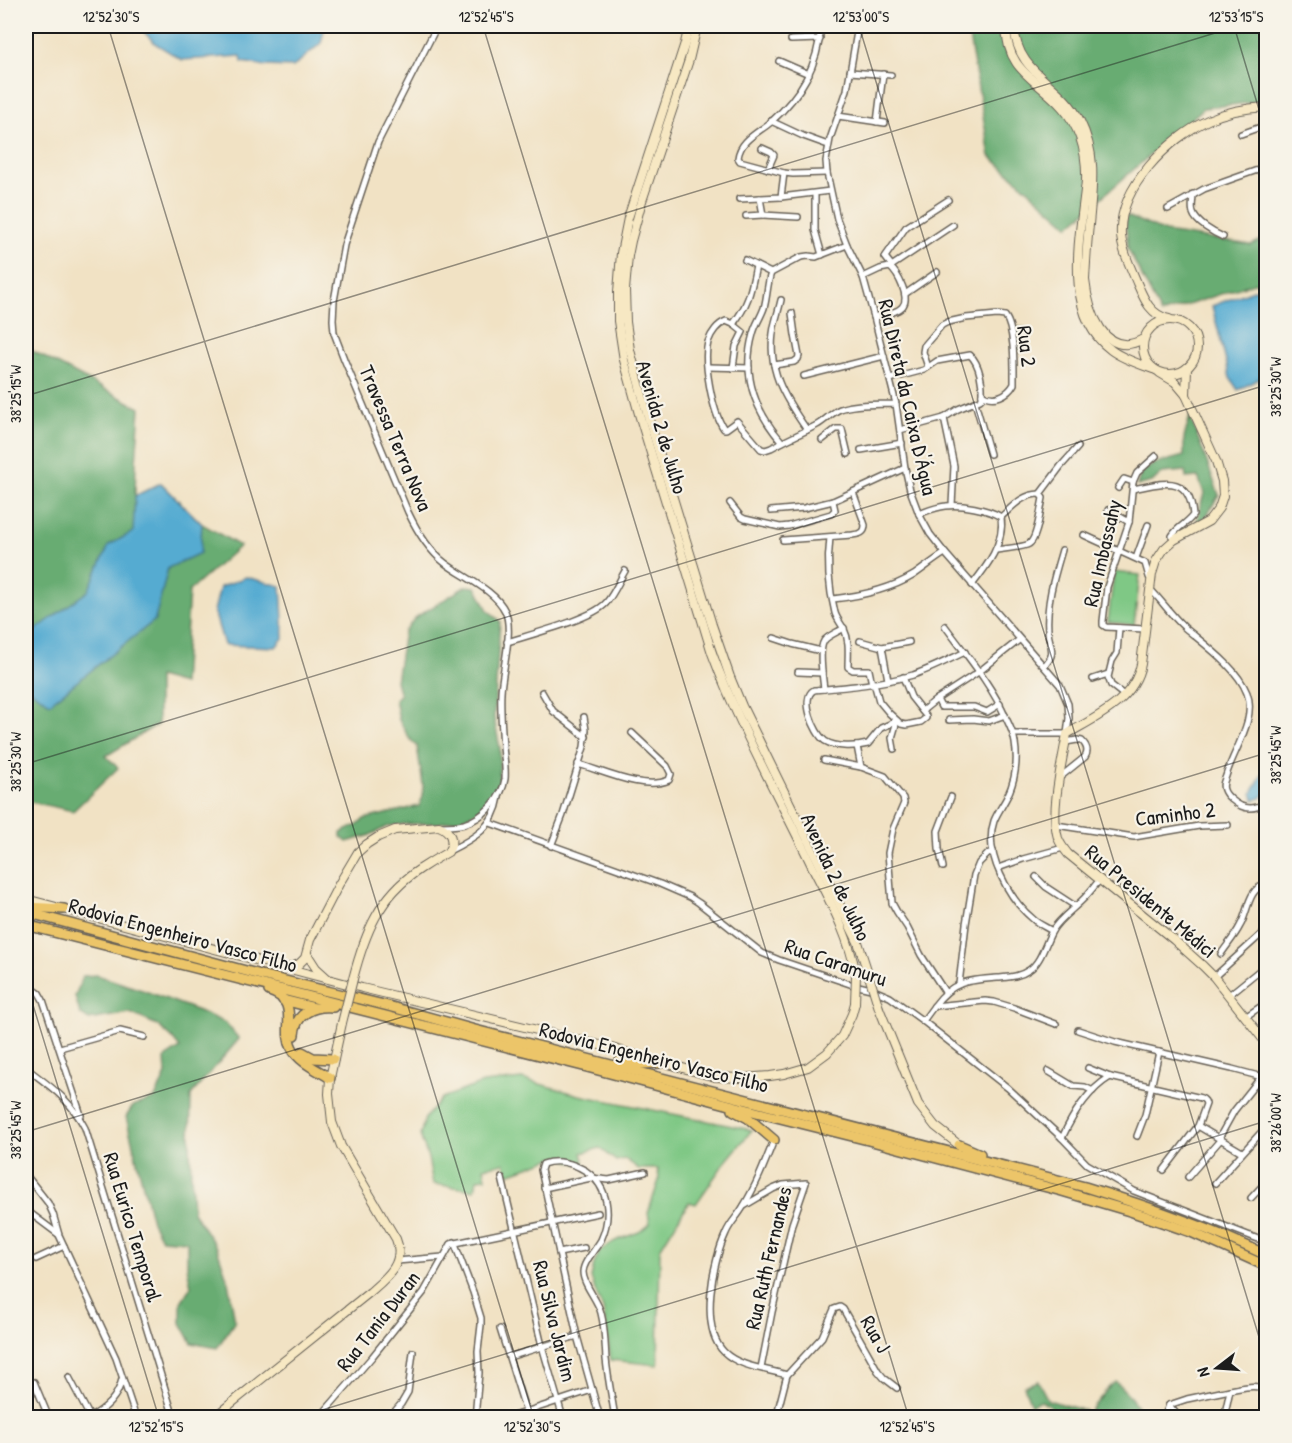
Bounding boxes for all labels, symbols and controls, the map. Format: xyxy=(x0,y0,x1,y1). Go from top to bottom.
text: 12°52'30"S xyxy=(83,6,139,27)
text: 12°52'45"S xyxy=(458,6,514,27)
text: 12°53'00"S xyxy=(833,6,889,27)
text: 12°53'15"S xyxy=(1209,6,1263,27)
street label: Rua Direta da Caixa D'Água xyxy=(871,296,945,498)
street label: Rua 2 xyxy=(1010,324,1044,368)
text: 38°25'30"W xyxy=(1265,356,1286,417)
street label: Avenida 2 de Julho xyxy=(629,357,695,497)
street label: Travessa Terra Nova xyxy=(352,361,440,515)
text: 38°25'15"W xyxy=(5,364,26,423)
street label: Rua Imbassahy xyxy=(1076,496,1128,609)
text: 38°25'45"W xyxy=(1265,725,1286,784)
text: 38°25'30"W xyxy=(5,731,26,792)
street label: Caminho 2 xyxy=(1133,795,1217,833)
street label: Avenida 2 de Julho xyxy=(794,809,878,945)
street label: Rua Presidente Médici xyxy=(1079,837,1223,965)
street label: Rodovia Engenheiro Vasco Filho xyxy=(66,891,300,979)
street label: Rua Caramuru xyxy=(781,931,892,993)
street label: Rodovia Engenheiro Vasco Filho xyxy=(536,1014,772,1100)
text: 38°26'00"W xyxy=(1265,1093,1286,1153)
text: 38°25'45"W xyxy=(5,1100,26,1159)
street label: Rua Eurico Temporal xyxy=(97,1149,170,1306)
street label: Rua Ruth Fernandes xyxy=(737,1184,799,1332)
street label: Rua Silva Jardim xyxy=(526,1258,584,1384)
street label: Rua Tania Duran xyxy=(329,1265,427,1377)
street label: Rua J xyxy=(854,1310,898,1358)
north arrow xyxy=(1187,1338,1247,1398)
text: N xyxy=(1191,1365,1214,1380)
text: 12°52'15"S xyxy=(129,1416,184,1437)
text: 12°52'30"S xyxy=(504,1416,560,1437)
text: 12°52'45"S xyxy=(879,1416,935,1437)

